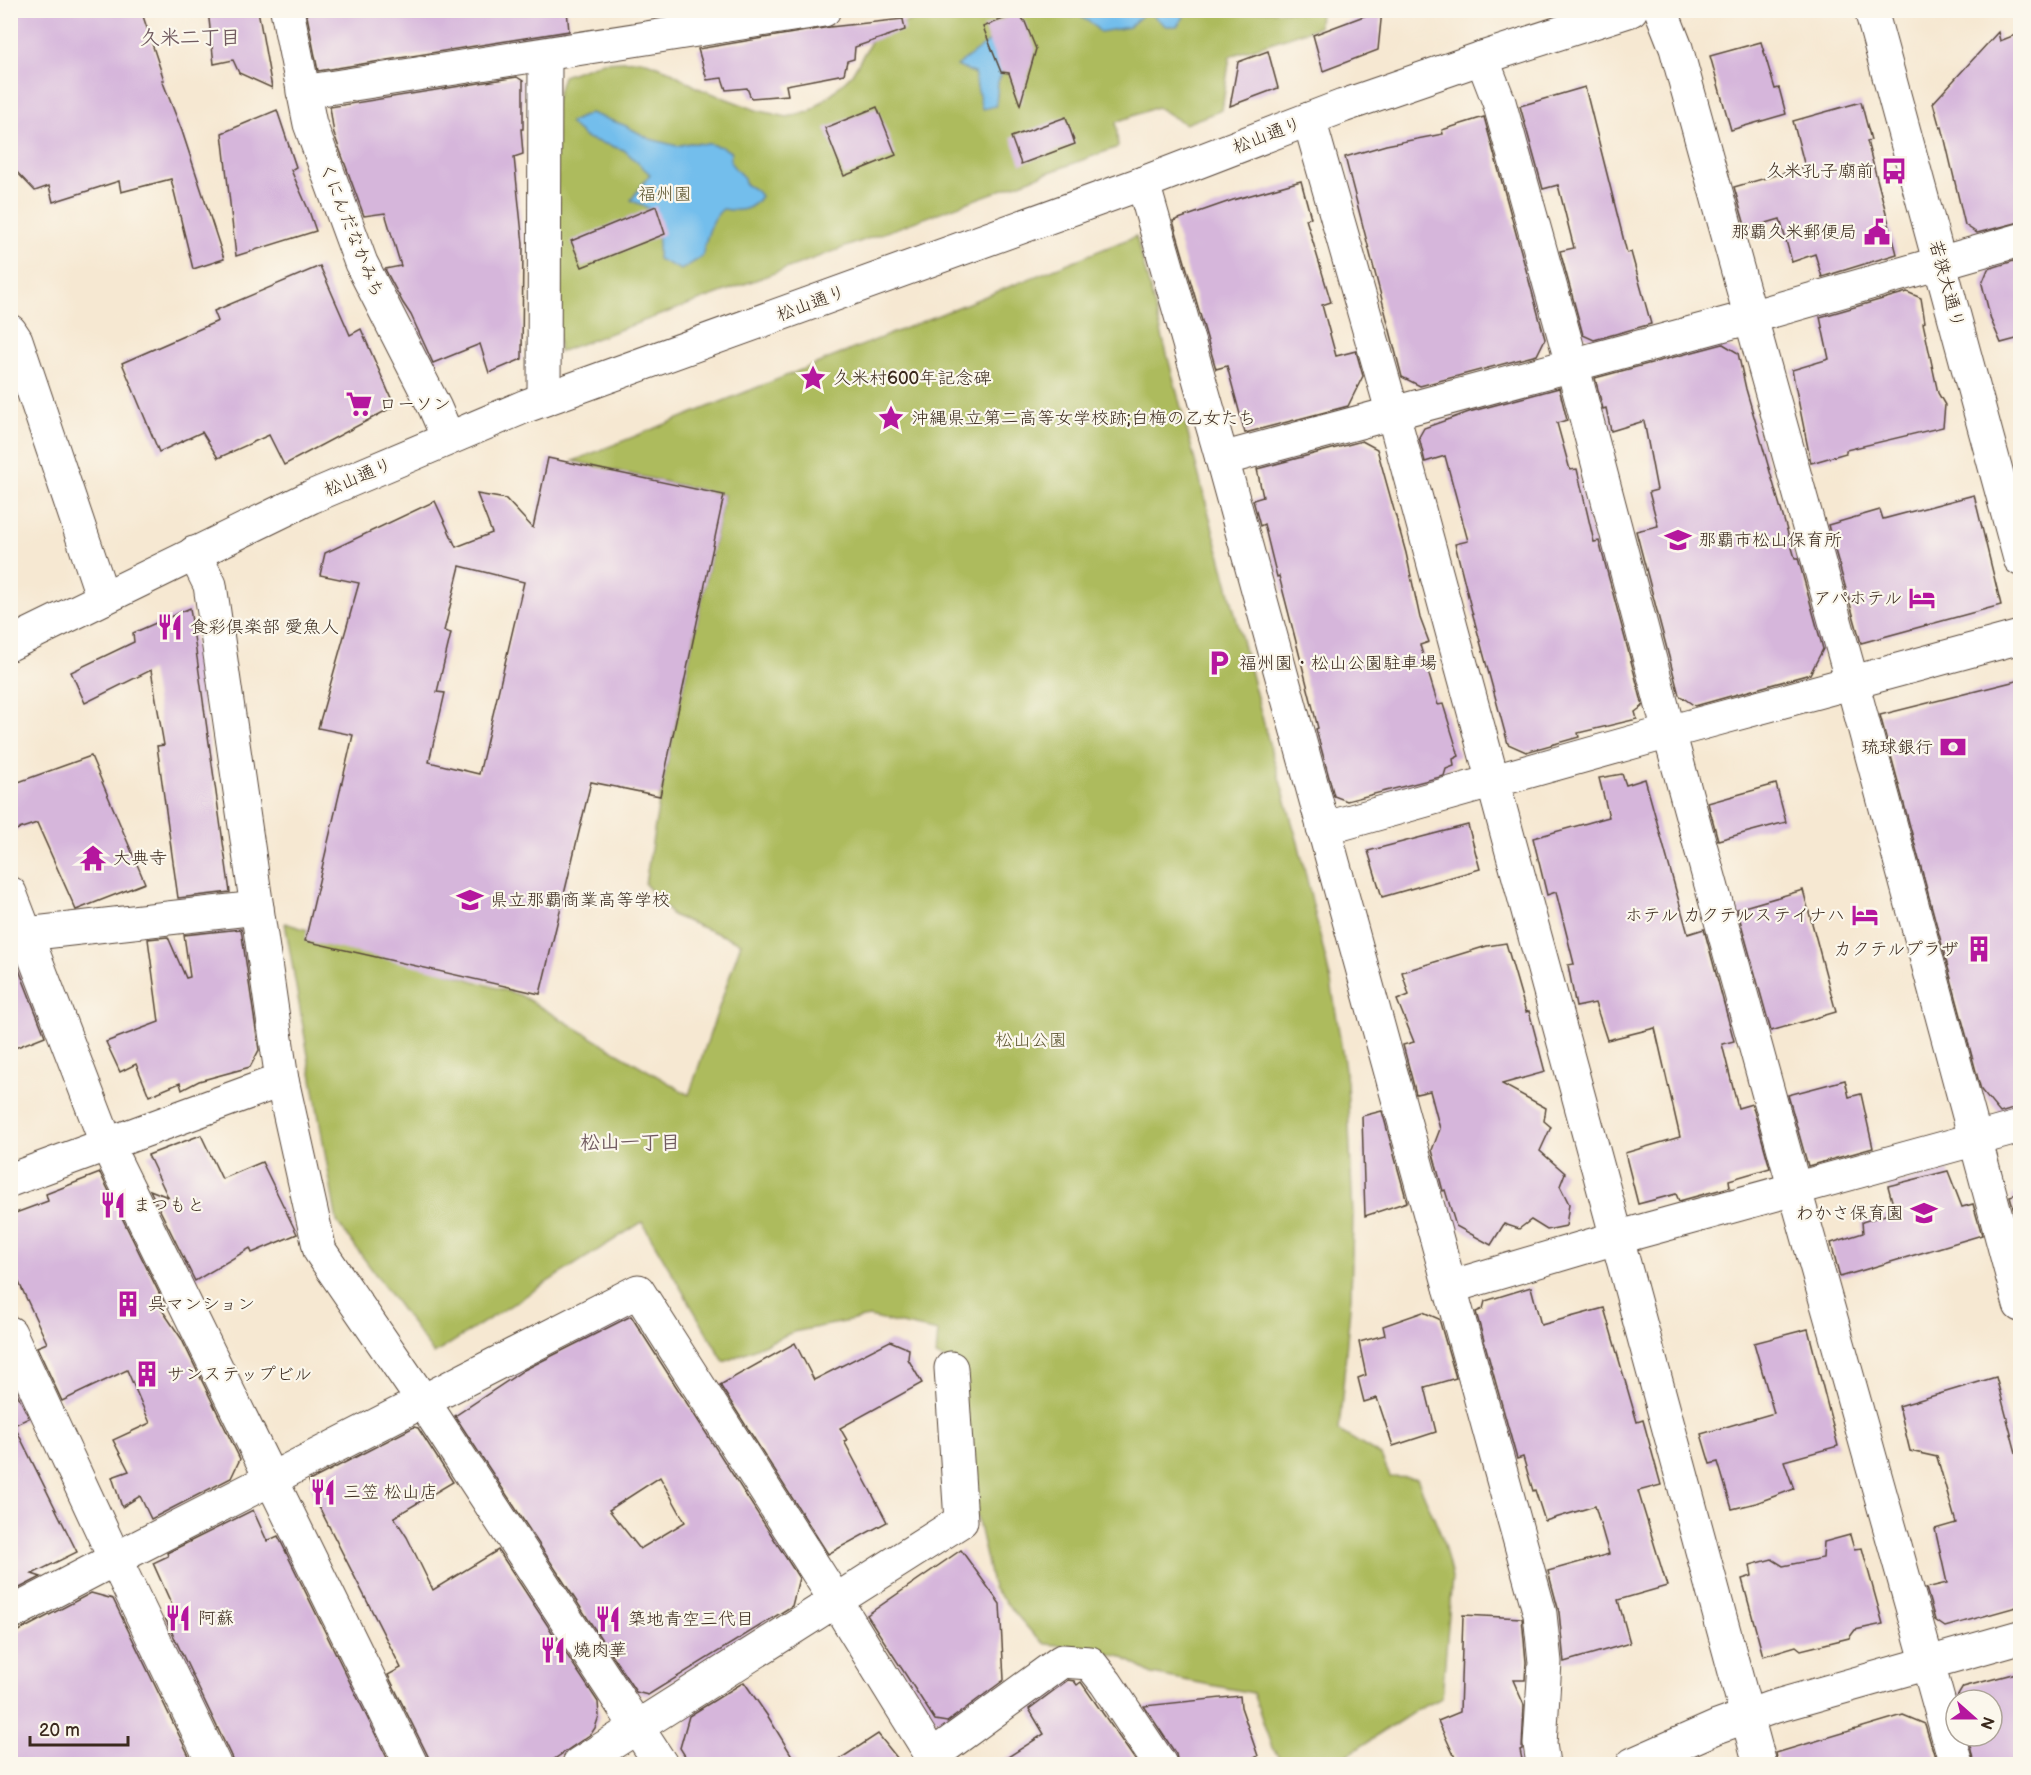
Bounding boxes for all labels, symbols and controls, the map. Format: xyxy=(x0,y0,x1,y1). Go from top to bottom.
district label: 久米二丁目 xyxy=(140,26,240,50)
street label: 松山通り xyxy=(1230,113,1305,158)
bus stop icon: 久米孔子廟前 xyxy=(1879,156,1909,186)
street label: くにんだなかみち xyxy=(315,160,388,301)
place label: 久米孔子廟前 xyxy=(1766,161,1874,182)
park label: 福州園 xyxy=(638,184,692,205)
public building icon: 那覇久米郵便局 xyxy=(1862,217,1892,247)
place label: 那覇久米郵便局 xyxy=(1731,222,1857,243)
street label: 若狭大通り xyxy=(1925,238,1968,330)
street label: 松山通り xyxy=(774,281,849,326)
place icon: 久米村600年記念碑 xyxy=(798,363,828,393)
place label: 久米村600年記念碑 xyxy=(833,368,991,389)
supermarket icon: ローソン xyxy=(344,389,374,419)
place label: ローソン xyxy=(379,394,451,415)
place icon: 沖縄県立第二高等女学校跡;白梅の乙女たち xyxy=(876,403,906,433)
place label: 沖縄県立第二高等女学校跡;白梅の乙女たち xyxy=(911,408,1256,429)
street label: 松山通り xyxy=(321,454,395,501)
school or university icon: 那覇市松山保育所 xyxy=(1663,525,1693,555)
place label: 那覇市松山保育所 xyxy=(1698,530,1842,551)
hotel icon: アパホテル xyxy=(1907,583,1937,613)
place label: アパホテル xyxy=(1814,588,1902,609)
restaurant icon: 食彩倶楽部 愛魚人 xyxy=(155,612,185,642)
place label: 食彩倶楽部 愛魚人 xyxy=(190,617,339,638)
parking icon: 福州園・松山公園駐車場 xyxy=(1204,648,1234,678)
place label: 福州園・松山公園駐車場 xyxy=(1239,653,1437,674)
bank icon: 琉球銀行 xyxy=(1938,732,1968,762)
place label: 琉球銀行 xyxy=(1861,737,1933,758)
temple icon: 大典寺 xyxy=(78,843,108,873)
place label: 大典寺 xyxy=(113,848,167,869)
school or university icon: 県立那覇商業高等学校 xyxy=(455,885,485,915)
place label: 県立那覇商業高等学校 xyxy=(490,890,670,911)
hotel icon: ホテル カクテルステイナハ xyxy=(1850,900,1880,930)
place label: ホテル カクテルステイナハ xyxy=(1625,905,1845,926)
building icon: カクテルプラザ xyxy=(1964,934,1994,964)
place label: カクテルプラザ xyxy=(1834,939,1959,960)
park label: 松山公園 xyxy=(995,1030,1067,1051)
district label: 松山一丁目 xyxy=(580,1131,680,1155)
restaurant icon: まつもと xyxy=(98,1190,128,1220)
place label: まつもと xyxy=(133,1195,205,1216)
school or university icon: わかさ保育園 xyxy=(1909,1198,1939,1228)
place label: わかさ保育園 xyxy=(1796,1203,1904,1224)
building icon: 呉マンション xyxy=(113,1289,143,1319)
place label: 呉マンション xyxy=(148,1294,255,1315)
building icon: サンステップビル xyxy=(132,1359,162,1389)
place label: サンステップビル xyxy=(167,1364,312,1385)
restaurant icon: 三笠 松山店 xyxy=(308,1477,338,1507)
place label: 三笠 松山店 xyxy=(343,1482,438,1503)
restaurant icon: 阿蘇 xyxy=(163,1603,193,1633)
restaurant icon: 築地青空三代目 xyxy=(593,1604,623,1634)
place label: 阿蘇 xyxy=(198,1608,234,1629)
place label: 築地青空三代目 xyxy=(628,1609,754,1630)
restaurant icon: 燒肉華 xyxy=(538,1635,568,1665)
place label: 燒肉華 xyxy=(573,1640,627,1661)
north arrow xyxy=(1944,1688,2004,1748)
scale bar xyxy=(30,1709,128,1747)
text: N xyxy=(1976,1714,1998,1732)
text: 20 m xyxy=(39,1720,80,1741)

